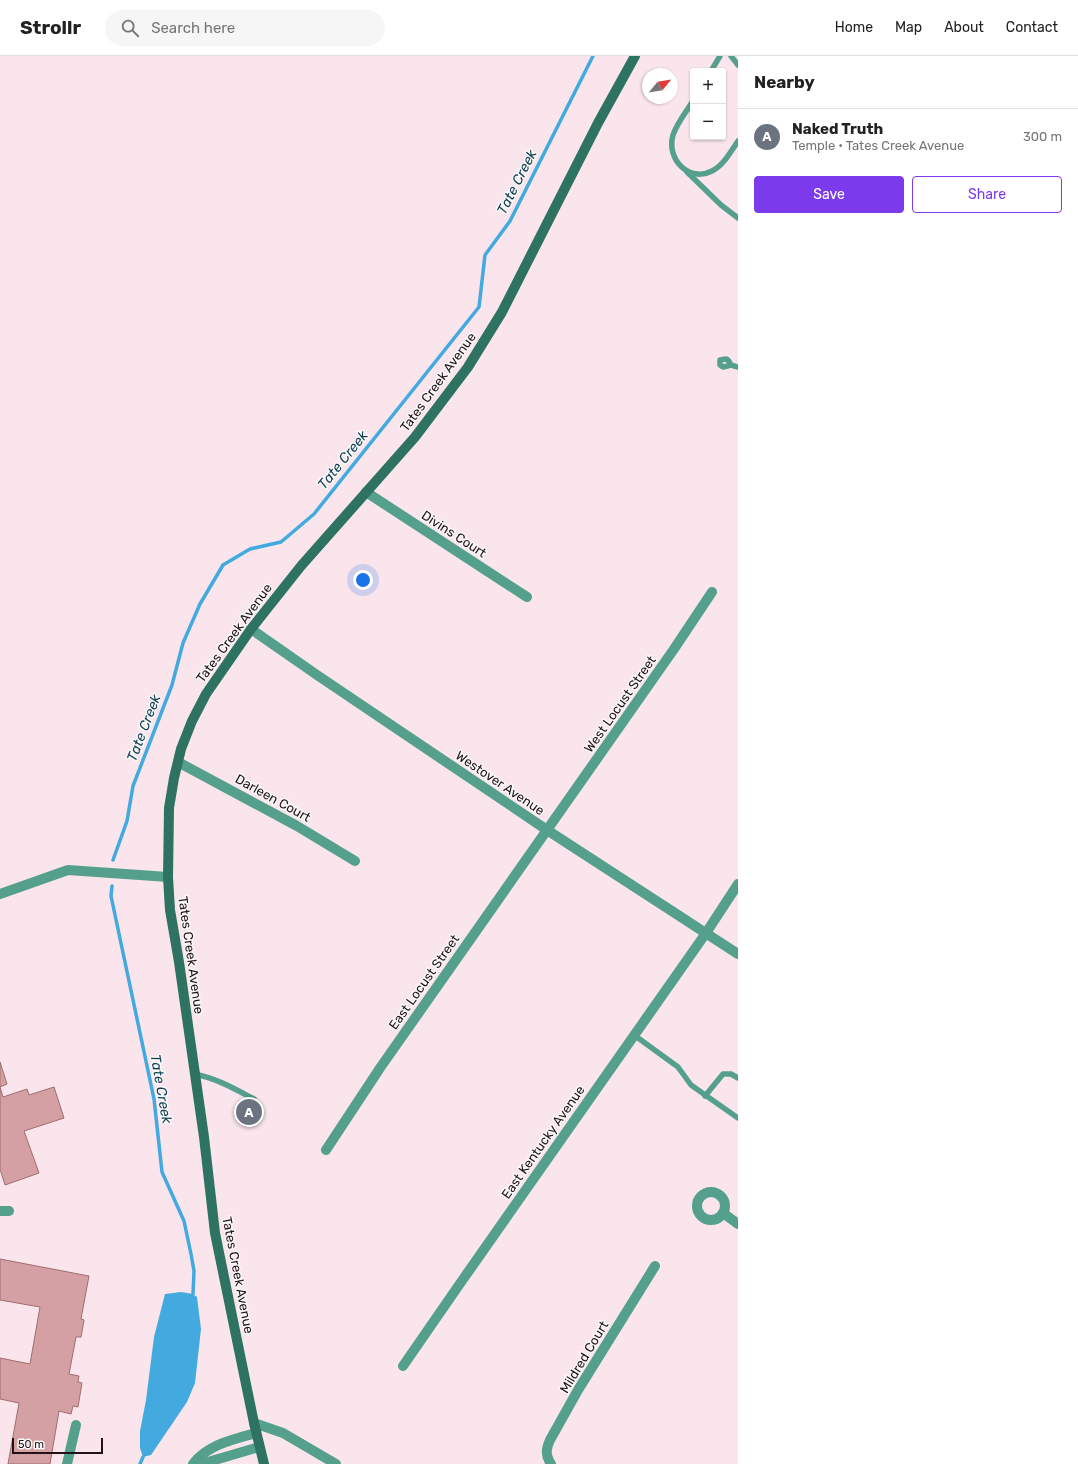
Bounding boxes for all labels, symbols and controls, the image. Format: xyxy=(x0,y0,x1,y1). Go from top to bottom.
search box xyxy=(105,10,385,46)
text: Strollr xyxy=(20,16,81,39)
icon: search xyxy=(119,17,141,39)
text: Search here xyxy=(151,19,235,37)
text: Home xyxy=(835,19,873,36)
text: Map xyxy=(895,19,922,36)
text: About xyxy=(944,19,984,36)
text: Contact xyxy=(1006,19,1058,36)
north arrow xyxy=(642,68,678,104)
map controls xyxy=(690,68,726,140)
button: + xyxy=(690,68,726,104)
text: Nearby xyxy=(754,72,815,92)
button: − xyxy=(690,104,726,140)
text: Naked Truth xyxy=(792,120,883,138)
text: A xyxy=(762,129,772,144)
text: 300 m xyxy=(1023,129,1062,144)
text: Temple · Tates Creek Avenue xyxy=(792,138,964,153)
water label: Tate Creek xyxy=(493,146,541,217)
button: Save xyxy=(754,176,904,213)
button: Share xyxy=(912,176,1062,213)
street label: Tates Creek Avenue xyxy=(397,330,479,434)
water label: Tate Creek xyxy=(314,427,372,493)
street label: Divins Court xyxy=(419,508,489,560)
your location xyxy=(353,570,373,590)
street label: Tates Creek Avenue xyxy=(193,581,275,685)
street label: West Locust Street xyxy=(581,653,659,755)
water label: Tate Creek xyxy=(123,691,165,764)
street label: Westover Avenue xyxy=(453,748,547,818)
street label: Darleen Court xyxy=(233,771,313,825)
street label: Tates Creek Avenue xyxy=(175,895,207,1015)
street label: East Locust Street xyxy=(386,932,462,1032)
water label: Tate Creek xyxy=(147,1053,176,1126)
street label: East Kentucky Avenue xyxy=(498,1083,588,1201)
pin: A xyxy=(236,1097,262,1127)
street label: Tates Creek Avenue xyxy=(219,1215,257,1335)
street label: Mildred Court xyxy=(557,1318,611,1396)
scale bar xyxy=(12,1436,103,1455)
text: 50 m xyxy=(18,1438,44,1451)

